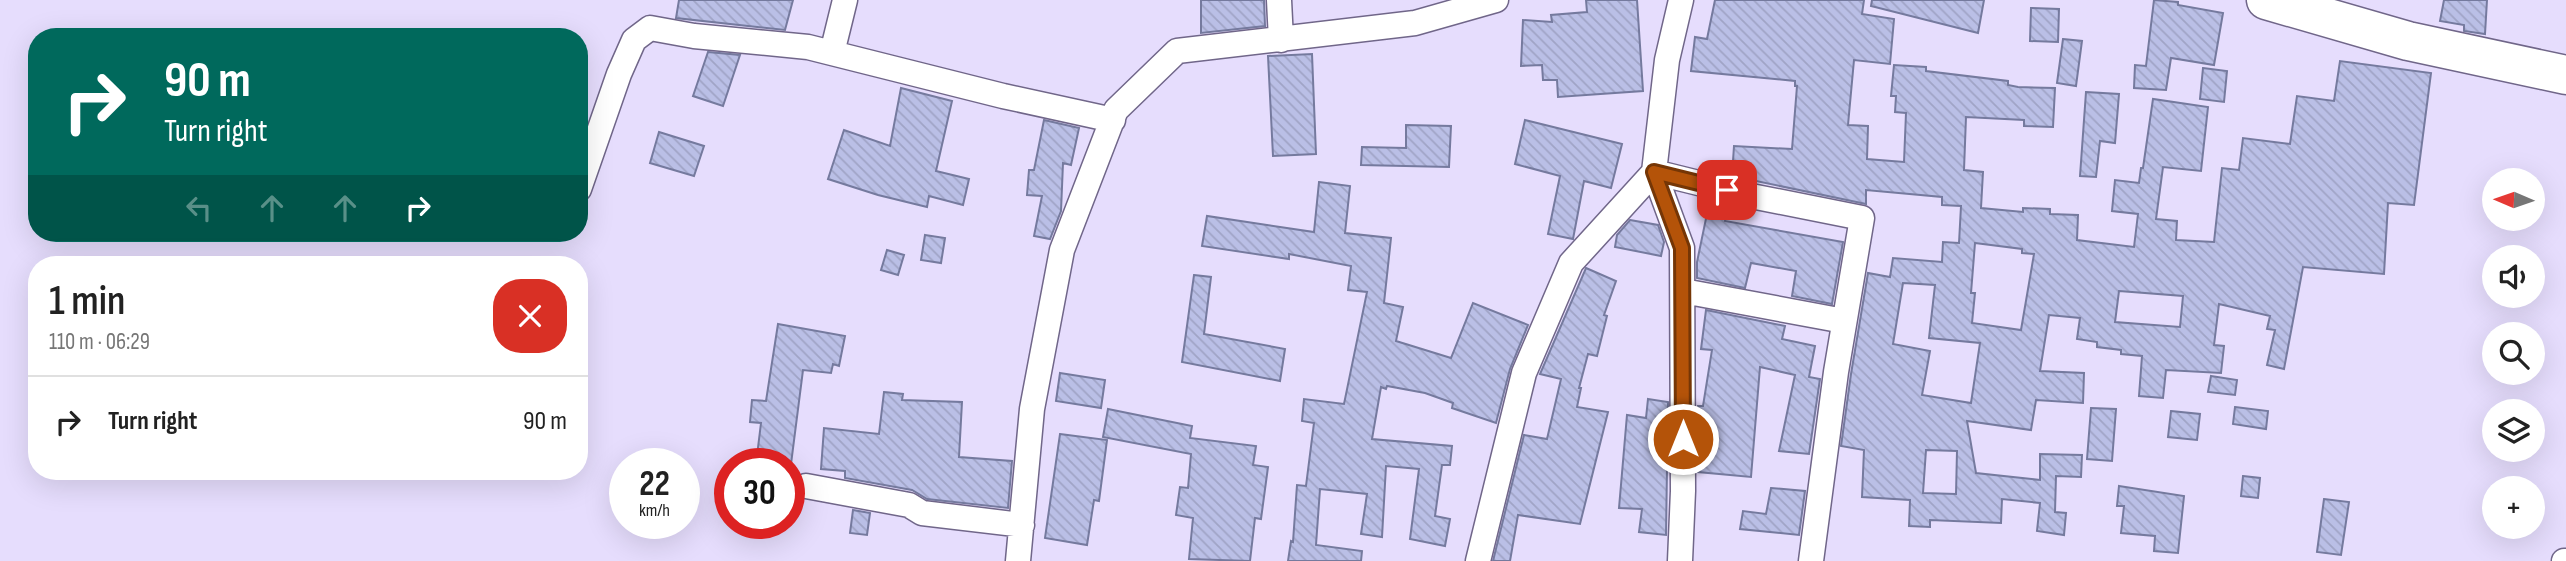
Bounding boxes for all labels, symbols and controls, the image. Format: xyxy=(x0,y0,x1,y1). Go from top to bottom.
text: 90 m xyxy=(164,52,251,111)
icon: right xyxy=(49,56,140,147)
text: Turn right xyxy=(164,112,268,151)
pin xyxy=(1697,160,1757,220)
north arrow xyxy=(2482,168,2544,231)
map controls xyxy=(2482,168,2545,539)
icon: arrive xyxy=(1708,171,1746,209)
icon: left xyxy=(180,189,218,227)
icon: ahead xyxy=(253,189,291,227)
icon: ahead xyxy=(326,189,364,227)
icon: right xyxy=(399,189,437,227)
button: sound xyxy=(2482,245,2545,308)
text: 1 min xyxy=(49,276,125,327)
button: close xyxy=(493,279,567,353)
button: search xyxy=(2482,322,2545,385)
text: 110 m · 06:29 xyxy=(49,328,150,356)
button: layers xyxy=(2482,399,2545,462)
position arrow xyxy=(1646,402,1720,476)
icon: right xyxy=(49,403,87,441)
text: Turn right xyxy=(108,406,197,437)
text: 90 m xyxy=(523,406,567,437)
speed limit sign: 30 xyxy=(714,448,805,539)
text: 22 xyxy=(639,463,670,506)
button: + xyxy=(2482,476,2545,539)
text: km/h xyxy=(639,500,670,521)

